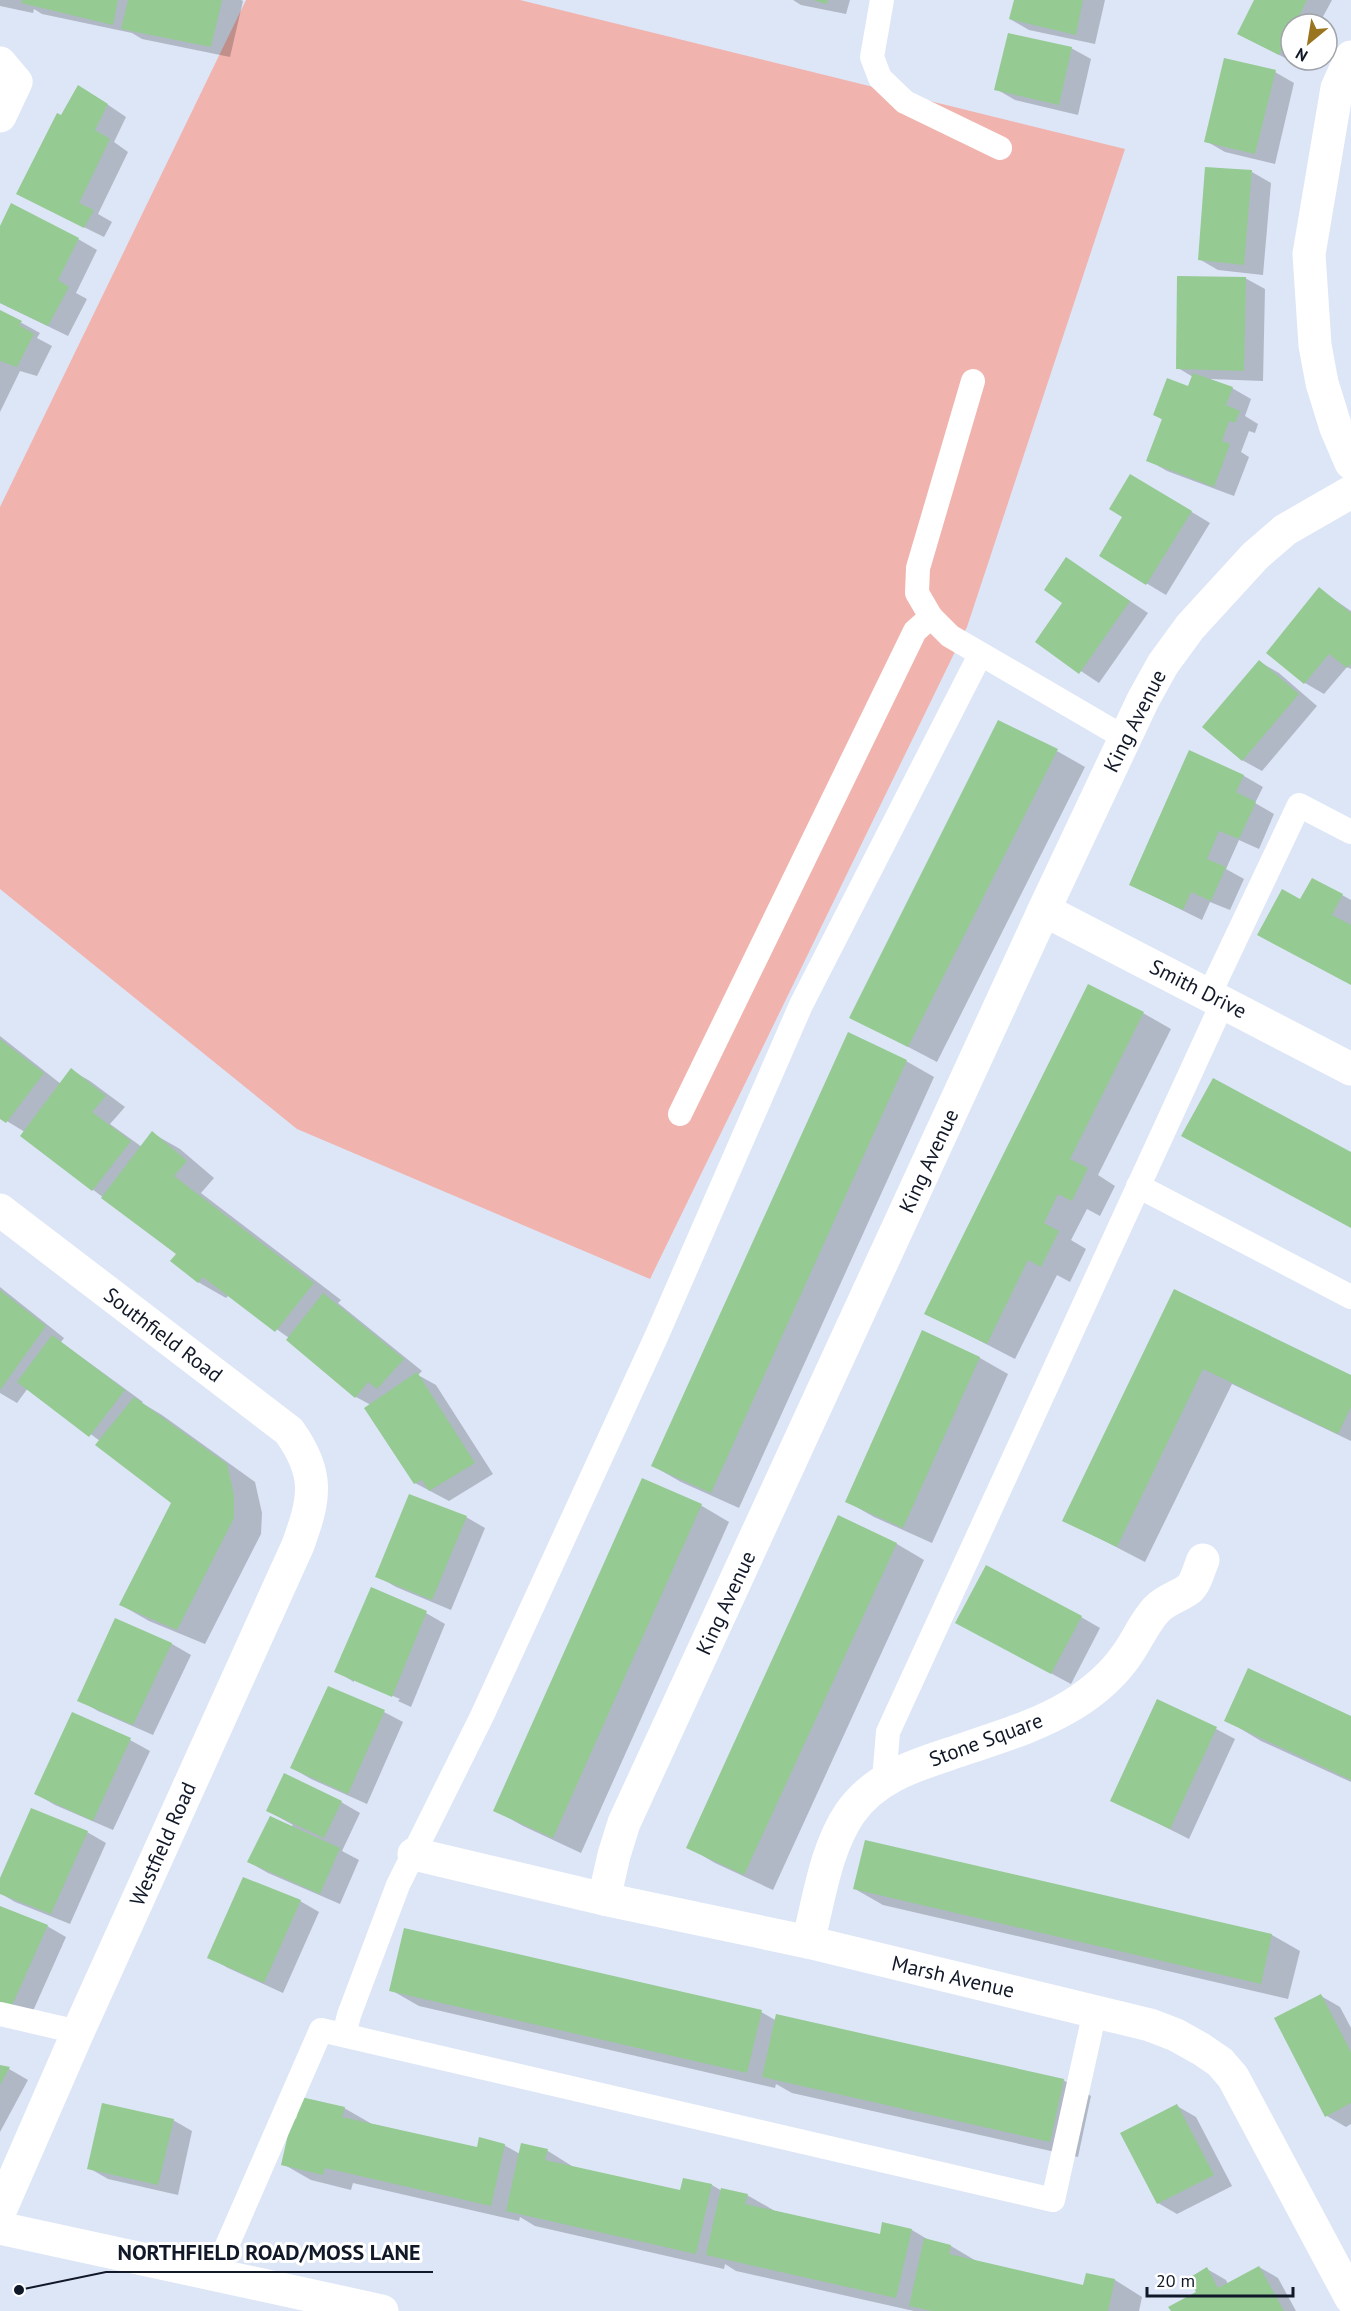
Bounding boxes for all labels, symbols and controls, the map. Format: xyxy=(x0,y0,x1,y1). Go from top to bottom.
north arrow xyxy=(1279,12,1339,72)
text: N xyxy=(1292,44,1311,66)
street label: King Avenue xyxy=(1097,665,1172,777)
street label: Smith Drive xyxy=(1145,953,1251,1024)
street label: King Avenue xyxy=(893,1104,964,1217)
street label: Southfield Road xyxy=(99,1281,228,1388)
street label: King Avenue xyxy=(690,1546,761,1659)
street label: Stone Square xyxy=(925,1706,1046,1773)
street label: Westfield Road xyxy=(123,1778,202,1910)
street label: Marsh Avenue xyxy=(889,1949,1017,2004)
callout: NORTHFIELD ROAD/MOSS LANE xyxy=(106,2232,433,2272)
text: NORTHFIELD ROAD/MOSS LANE xyxy=(117,2238,421,2266)
scale bar xyxy=(1147,2260,1292,2298)
text: 20 m xyxy=(1156,2269,1195,2292)

